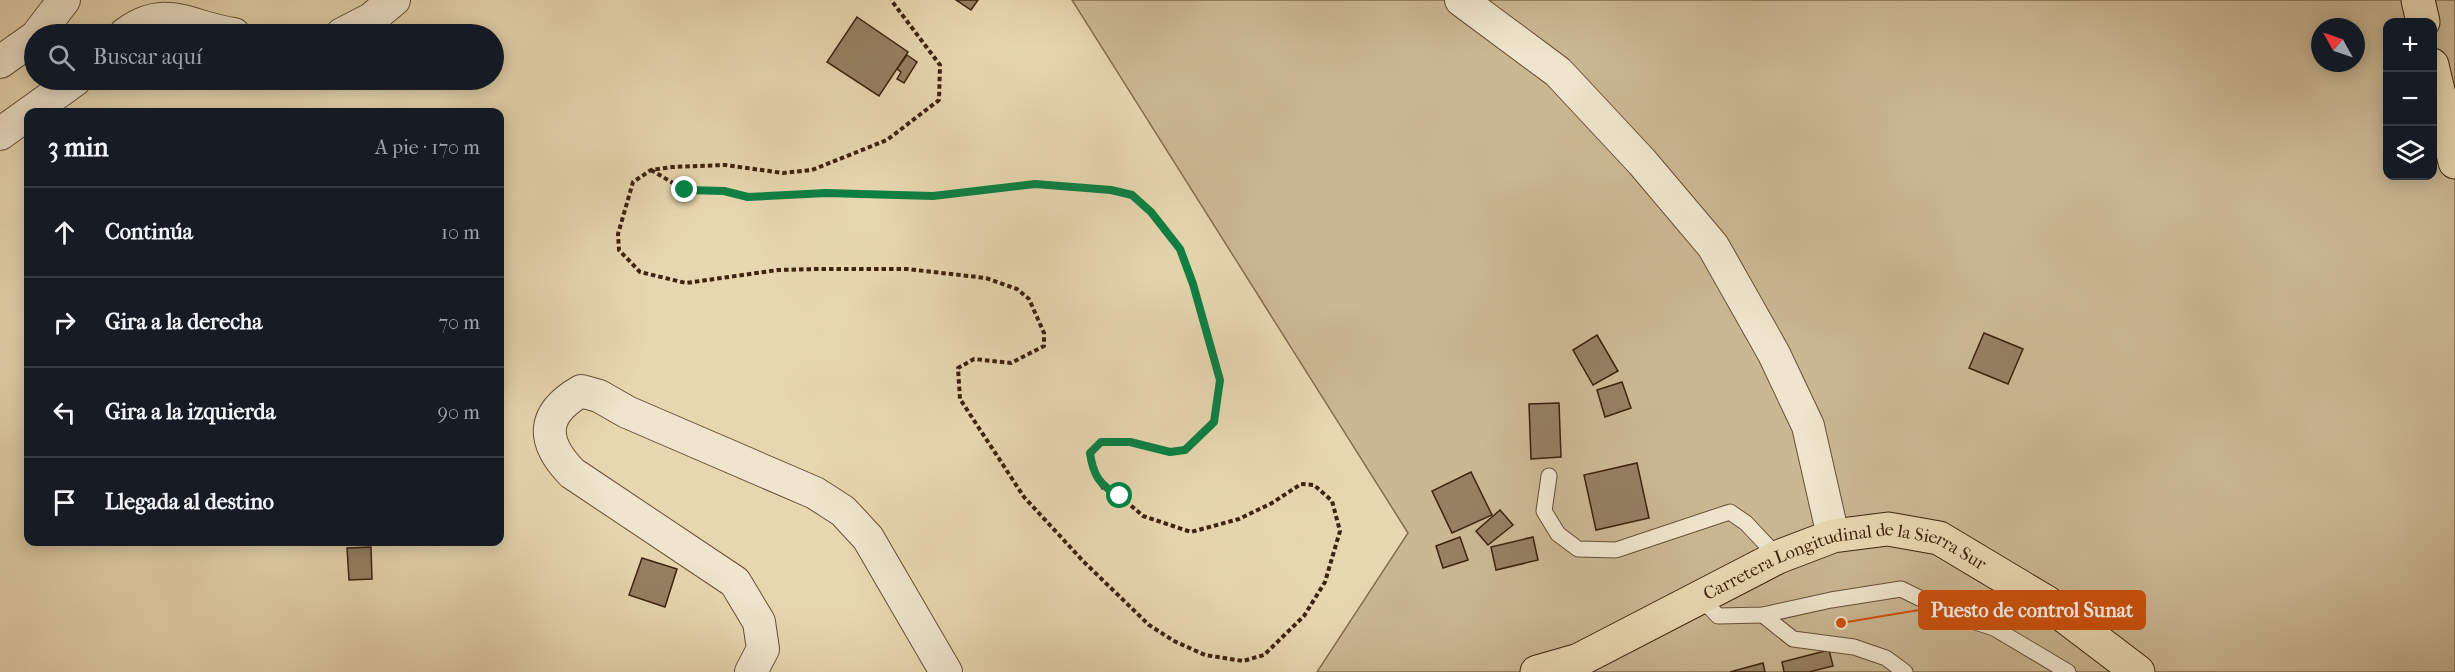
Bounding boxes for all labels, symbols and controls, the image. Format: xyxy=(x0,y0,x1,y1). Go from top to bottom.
north arrow xyxy=(2311,18,2365,72)
map controls xyxy=(2383,18,2437,180)
button: + xyxy=(2383,18,2437,72)
search box xyxy=(24,24,504,90)
icon: search xyxy=(45,41,78,74)
text: Buscar aquí xyxy=(93,44,202,70)
button: − xyxy=(2383,72,2437,126)
button: layers xyxy=(2383,126,2437,180)
text: 3 min xyxy=(48,132,109,163)
text: A pie · 170 m xyxy=(375,136,480,159)
route end xyxy=(671,176,697,202)
icon: ahead xyxy=(48,216,81,249)
text: Continúa xyxy=(105,219,193,245)
text: 10 m xyxy=(441,221,480,244)
icon: right xyxy=(48,306,81,339)
text: Gira a la derecha xyxy=(105,309,262,335)
text: 70 m xyxy=(438,311,480,334)
icon: left xyxy=(48,396,81,429)
text: Gira a la izquierda xyxy=(105,399,276,425)
text: 90 m xyxy=(438,401,480,424)
route start xyxy=(1106,482,1132,508)
icon: arrive xyxy=(48,486,81,519)
text: Llegada al destino xyxy=(105,489,274,515)
street label: Carretera Longitudinal de la Sierra Sur xyxy=(1700,518,1990,604)
callout: Puesto de control Sunat xyxy=(1919,591,2145,629)
text: Puesto de control Sunat xyxy=(1931,599,2134,622)

